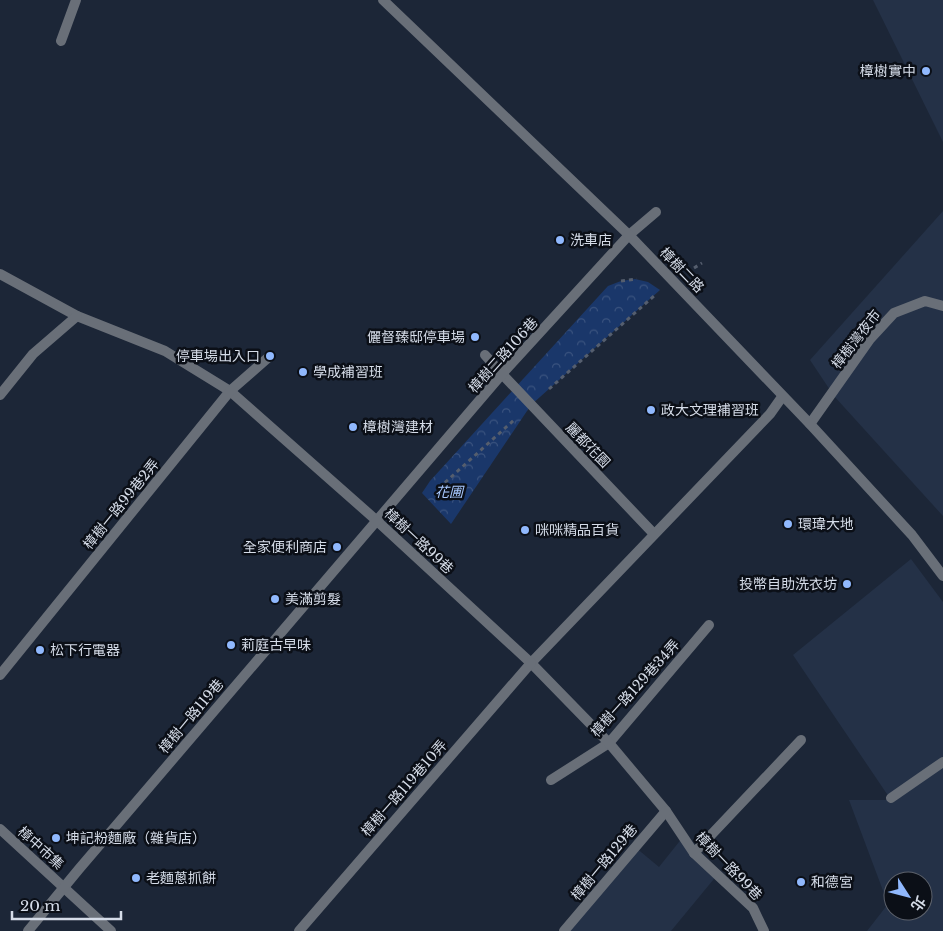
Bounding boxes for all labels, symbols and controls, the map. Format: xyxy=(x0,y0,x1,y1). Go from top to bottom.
place label: 樟樹實中 xyxy=(860,62,916,80)
marker: 樟樹實中 xyxy=(920,65,932,77)
place label: 洗車店 xyxy=(570,231,612,249)
marker: 洗車店 xyxy=(554,234,566,246)
street label: 樟樹二路 xyxy=(656,244,708,296)
street label: 樟樹灣夜市 xyxy=(827,306,885,372)
street label: 樟樹二路106巷 xyxy=(464,314,542,396)
place label: 儷督臻邸停車場 xyxy=(367,328,465,346)
marker: 儷督臻邸停車場 xyxy=(469,331,481,343)
place label: 停車場出入口 xyxy=(176,347,260,365)
marker: 停車場出入口 xyxy=(264,350,276,362)
place label: 學成補習班 xyxy=(313,363,383,381)
marker: 學成補習班 xyxy=(297,366,309,378)
place label: 政大文理補習班 xyxy=(661,401,759,419)
marker: 政大文理補習班 xyxy=(645,404,657,416)
place label: 樟樹灣建材 xyxy=(363,418,433,436)
street label: 麗都花園 xyxy=(562,419,614,471)
marker: 樟樹灣建材 xyxy=(347,421,359,433)
street label: 樟樹一路99巷2弄 xyxy=(79,455,163,553)
park label: 花圃 xyxy=(435,483,465,501)
street label: 樟樹一路99巷 xyxy=(381,504,457,578)
place label: 環瑋大地 xyxy=(798,515,854,533)
marker: 環瑋大地 xyxy=(782,518,794,530)
place label: 咪咪精品百貨 xyxy=(535,521,619,539)
marker: 咪咪精品百貨 xyxy=(519,524,531,536)
place label: 全家便利商店 xyxy=(243,538,327,556)
marker: 全家便利商店 xyxy=(331,541,343,553)
place label: 投幣自助洗衣坊 xyxy=(739,575,837,593)
marker: 投幣自助洗衣坊 xyxy=(841,578,853,590)
place label: 美滿剪髮 xyxy=(285,590,341,608)
marker: 美滿剪髮 xyxy=(269,593,281,605)
place label: 莉庭古早味 xyxy=(241,636,311,654)
street label: 樟樹一路129巷34弄 xyxy=(587,636,683,740)
marker: 莉庭古早味 xyxy=(225,639,237,651)
place label: 松下行電器 xyxy=(50,641,120,659)
marker: 松下行電器 xyxy=(34,644,46,656)
street label: 樟樹一路119巷 xyxy=(155,675,227,757)
street label: 樟樹一路119巷10弄 xyxy=(357,736,451,840)
street label: 樟樹一路129巷 xyxy=(567,820,641,904)
street label: 樟中市集 xyxy=(14,823,68,873)
street label: 樟樹一路99巷 xyxy=(692,828,766,904)
place label: 坤記粉麵廠（雜貨店） xyxy=(66,829,206,847)
marker: 坤記粉麵廠（雜貨店） xyxy=(50,832,62,844)
place label: 老麵蔥抓餅 xyxy=(146,869,216,887)
north arrow xyxy=(883,871,933,921)
marker: 老麵蔥抓餅 xyxy=(130,872,142,884)
place label: 和德宮 xyxy=(811,873,853,891)
marker: 和德宮 xyxy=(795,876,807,888)
scale bar xyxy=(12,888,121,920)
text: 北 xyxy=(907,893,930,915)
text: 20 m xyxy=(20,896,60,915)

